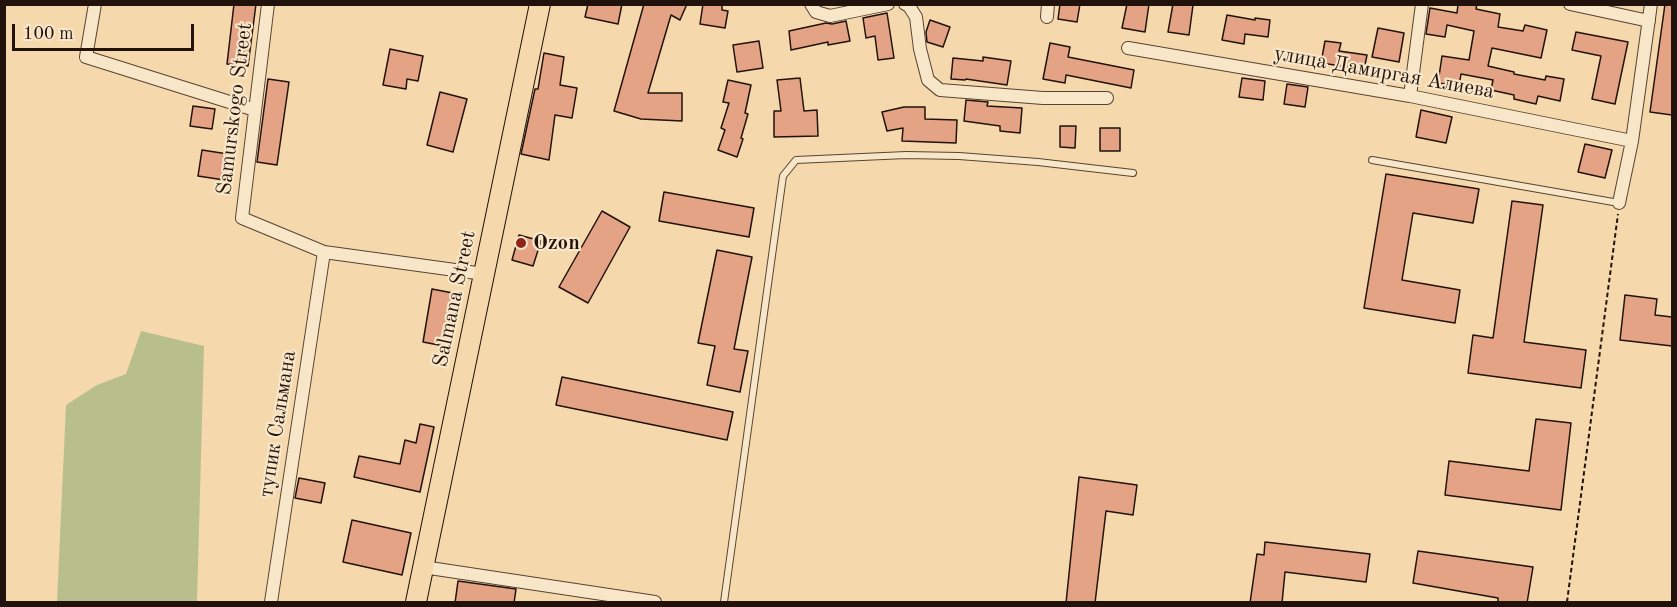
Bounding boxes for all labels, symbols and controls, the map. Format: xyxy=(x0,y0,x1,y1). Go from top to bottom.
scale bar xyxy=(15,12,196,50)
street label: Samurskogo Street xyxy=(212,21,258,197)
text: 100 m xyxy=(23,25,74,43)
street label: улица Дамиргая Алиева xyxy=(1272,41,1496,105)
street label: Salmana Street xyxy=(428,228,482,370)
place label: Ozon xyxy=(533,230,580,256)
marker: Ozon xyxy=(514,236,528,250)
street label: тупик Сальмана xyxy=(254,349,302,499)

